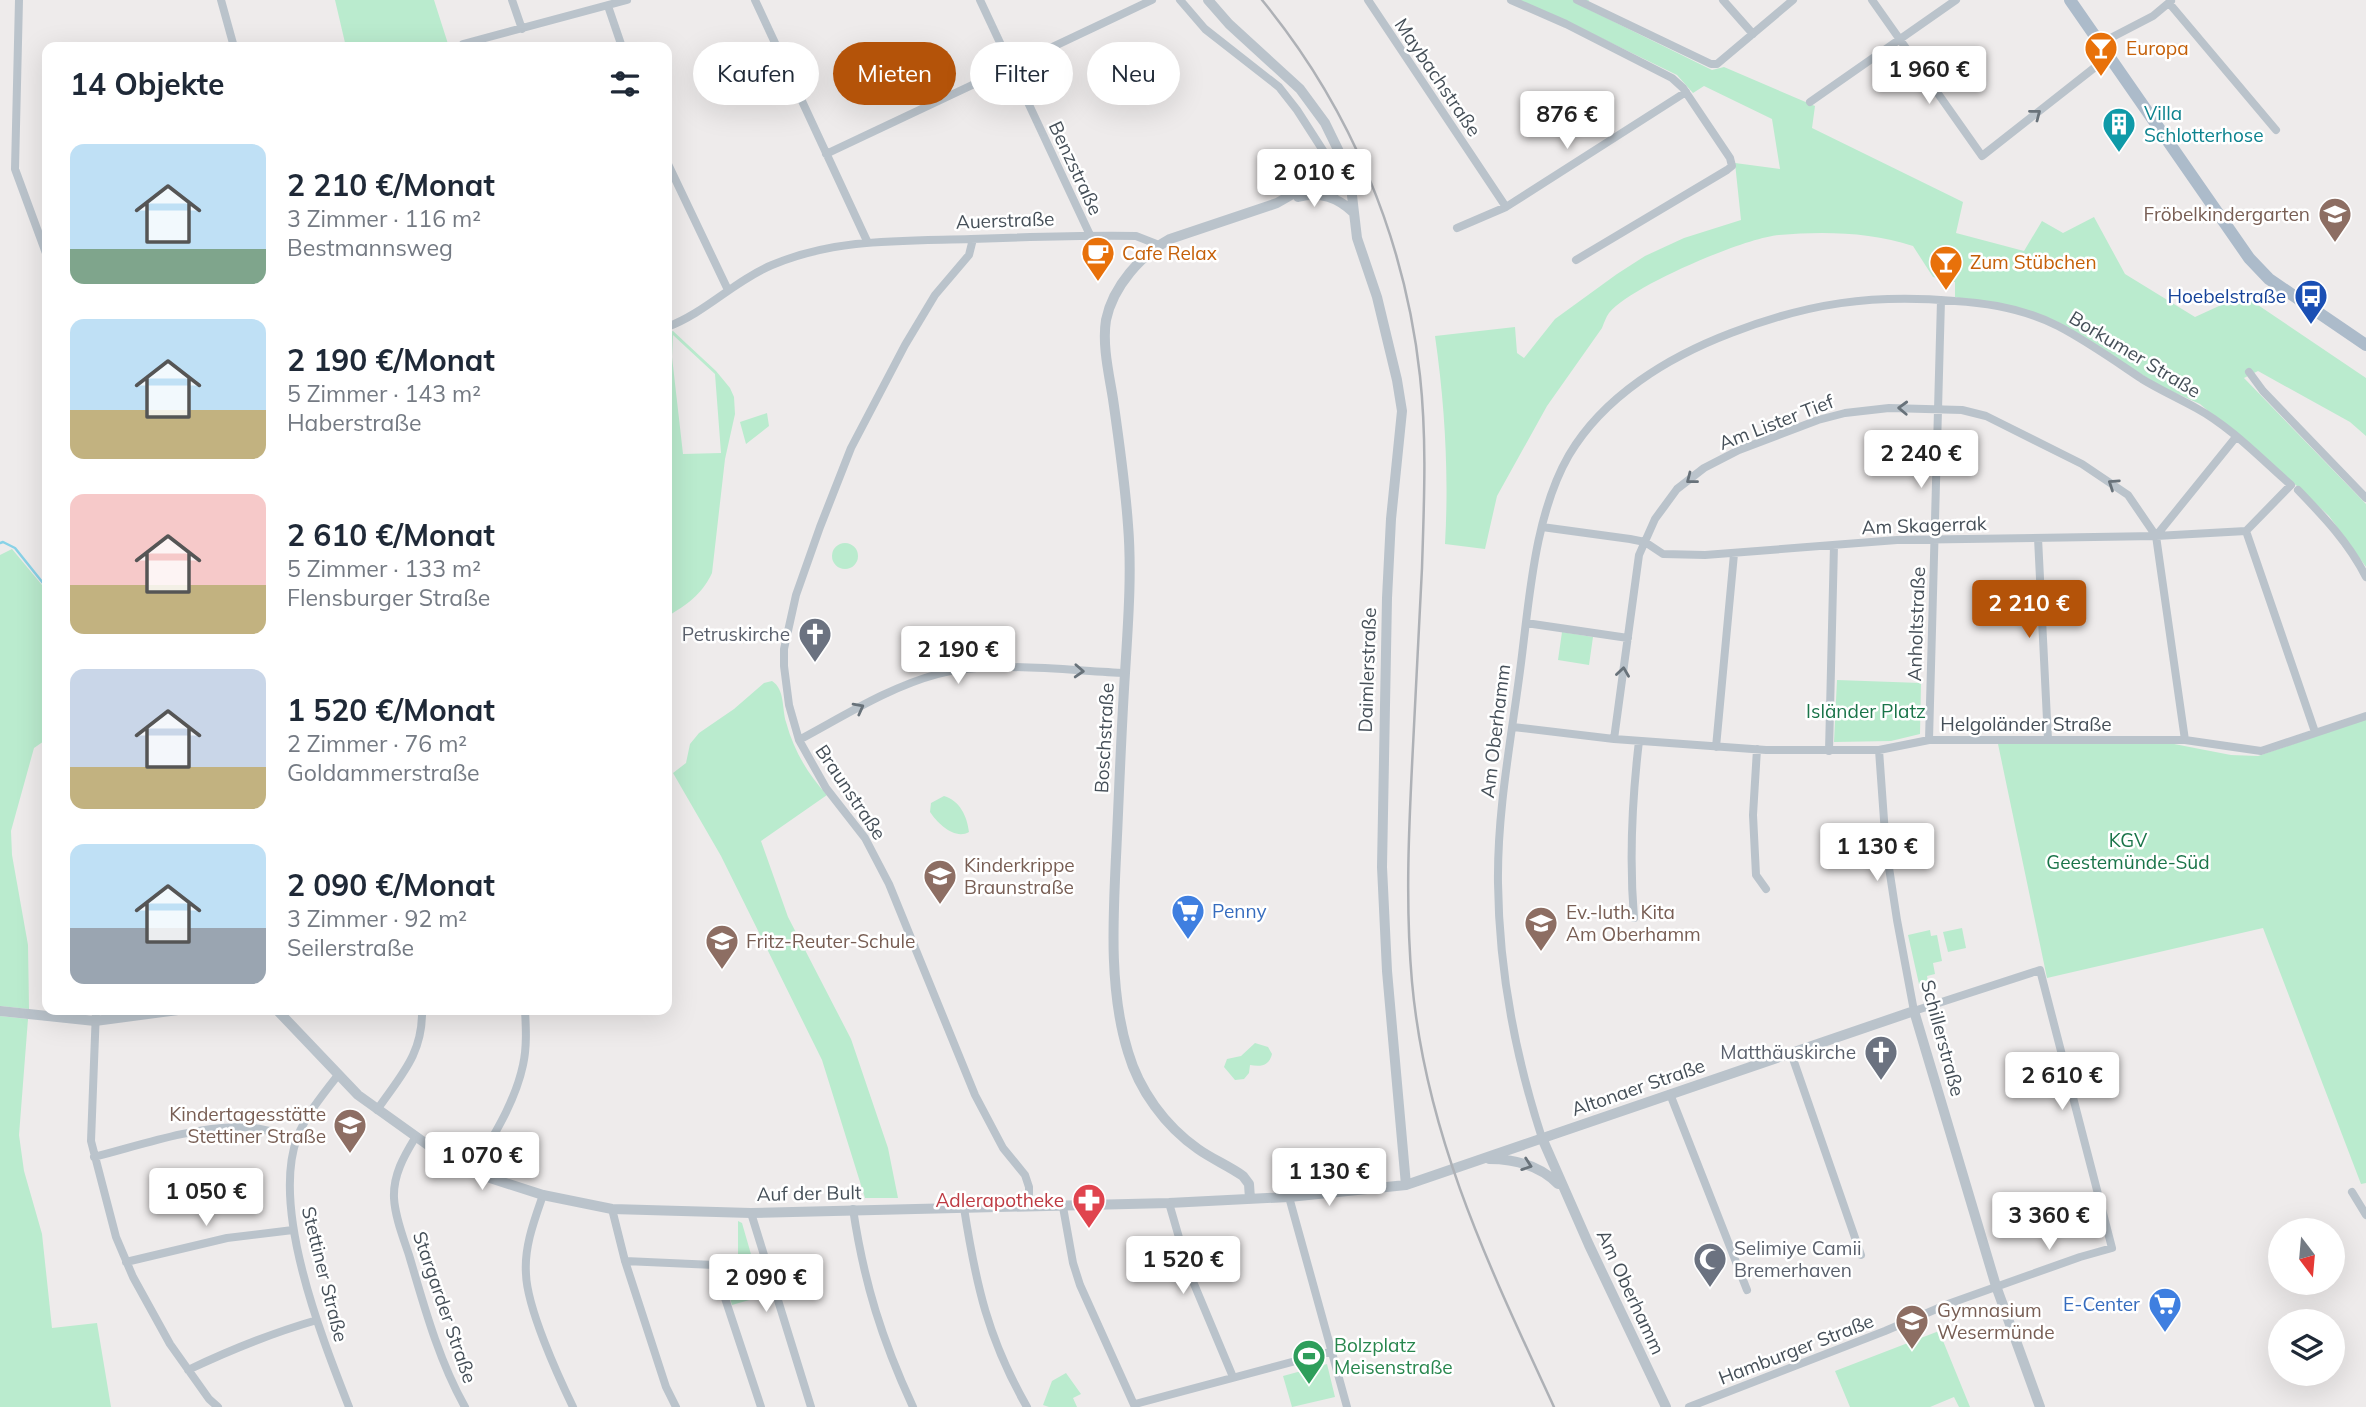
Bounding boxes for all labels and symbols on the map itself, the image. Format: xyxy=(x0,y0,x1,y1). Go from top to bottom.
street label: Maybachstraße xyxy=(1390,13,1486,141)
bar icon: Europa xyxy=(2082,29,2120,78)
place label: Europa xyxy=(2126,36,2189,60)
pin: 1 960 € xyxy=(1864,46,1994,106)
pin: 876 € xyxy=(1518,92,1616,151)
place label: Villa Schlotterhose xyxy=(2144,101,2264,147)
building icon: Villa Schlotterhose xyxy=(2100,105,2138,154)
one-way arrow xyxy=(2028,109,2040,122)
street label: Benzstraße xyxy=(1044,117,1108,219)
pin: 2 010 € xyxy=(1249,150,1379,209)
school or university icon: Fröbelkindergarten xyxy=(2316,195,2354,244)
place label: Fröbelkindergarten xyxy=(2143,202,2310,226)
street label: Auerstraße xyxy=(955,206,1055,234)
cafe icon: Cafe Relax xyxy=(1079,234,1117,283)
place label: Cafe Relax xyxy=(1122,241,1217,265)
bar icon: Zum Stübchen xyxy=(1927,243,1965,292)
place label: Zum Stübchen xyxy=(1970,250,2097,274)
bus stop icon: Hoebelstraße xyxy=(2292,277,2330,326)
place label: Hoebelstraße xyxy=(2167,284,2286,308)
street label: Borkumer Straße xyxy=(2065,305,2205,403)
street label: Am Lister Tief xyxy=(1715,389,1837,455)
one-way arrow xyxy=(1898,401,1909,416)
pin: 2 240 € xyxy=(1856,430,1986,490)
one-way arrow xyxy=(1686,470,1699,483)
one-way arrow xyxy=(2107,480,2120,493)
street label: Am Skagerrak xyxy=(1861,511,1987,539)
street label: Anholtstraße xyxy=(1902,566,1930,682)
pin: 2 210 € xyxy=(1964,580,2094,640)
street label: Daimlerstraße xyxy=(1353,607,1381,733)
church icon: Petruskirche xyxy=(796,615,834,664)
place label: Petruskirche xyxy=(682,622,790,646)
pin: 2 190 € xyxy=(893,626,1023,686)
street label: Am Oberhamm xyxy=(1475,663,1515,799)
one-way arrow xyxy=(1073,664,1084,679)
one-way arrow xyxy=(1615,666,1630,678)
street label: Boschstraße xyxy=(1089,682,1119,794)
park label: Isländer Platz xyxy=(1806,699,1926,723)
one-way arrow xyxy=(852,702,864,716)
street label: Helgoländer Straße xyxy=(1940,712,2112,736)
street label: Braunstraße xyxy=(810,740,892,844)
pin: 1 130 € xyxy=(1812,824,1942,883)
park label: KGV Geestemünde-Süd xyxy=(2046,828,2210,874)
place label: Kinderkrippe Braunstraße xyxy=(964,853,1075,899)
school or university icon: Kinderkrippe Braunstraße xyxy=(921,857,959,906)
supermarket icon: Penny xyxy=(1169,892,1207,941)
place label: Penny xyxy=(1212,899,1267,923)
place label: Ev.-luth. Kita Am Oberhamm xyxy=(1566,900,1701,946)
school or university icon: Ev.-luth. Kita Am Oberhamm xyxy=(1522,904,1560,953)
school or university icon: Fritz-Reuter-Schule xyxy=(703,922,741,971)
place label: Fritz-Reuter-Schule xyxy=(746,929,915,953)
street label: Schillerstraße xyxy=(1916,977,1970,1099)
church icon: Matthäuskirche xyxy=(1862,1033,1900,1082)
place label: Matthäuskirche xyxy=(1720,1040,1856,1064)
pin: 2 610 € xyxy=(1997,1052,2127,1112)
street label: Altonaer Straße xyxy=(1568,1053,1708,1121)
place label: Kindertagesstätte Stettiner Straße xyxy=(169,1102,326,1148)
school or university icon: Kindertagesstätte Stettiner Straße xyxy=(331,1106,369,1155)
pin: 1 070 € xyxy=(417,1132,547,1192)
pin: 1 130 € xyxy=(1264,1148,1394,1208)
one-way arrow xyxy=(1520,1157,1532,1171)
pin: 1 050 € xyxy=(141,1168,271,1228)
street label: Auf der Bult xyxy=(756,1180,862,1206)
pharmacy icon: Adlerapotheke xyxy=(1070,1181,1108,1230)
place label: Adlerapotheke xyxy=(936,1188,1064,1212)
pin: 3 360 € xyxy=(1984,1192,2114,1252)
street label: Stettiner Straße xyxy=(297,1204,353,1344)
north arrow xyxy=(2268,1218,2345,1295)
street label: Am Oberhamm xyxy=(1592,1226,1670,1358)
street label: Stargarder Straße xyxy=(408,1228,482,1386)
pin: 1 520 € xyxy=(1118,1236,1248,1296)
place label: Selimiye Camii Bremerhaven xyxy=(1734,1236,1861,1282)
mosque icon: Selimiye Camii Bremerhaven xyxy=(1691,1240,1729,1289)
pin: 2 090 € xyxy=(701,1254,831,1314)
supermarket icon: E-Center xyxy=(2146,1285,2184,1334)
place label: E-Center xyxy=(2063,1292,2140,1316)
place label: Gymnasium Wesermünde xyxy=(1937,1298,2055,1344)
school or university icon: Gymnasium Wesermünde xyxy=(1893,1302,1931,1351)
street label: Hamburger Straße xyxy=(1715,1308,1877,1390)
place label: Bolzplatz Meisenstraße xyxy=(1334,1333,1453,1379)
sports icon: Bolzplatz Meisenstraße xyxy=(1290,1337,1328,1386)

